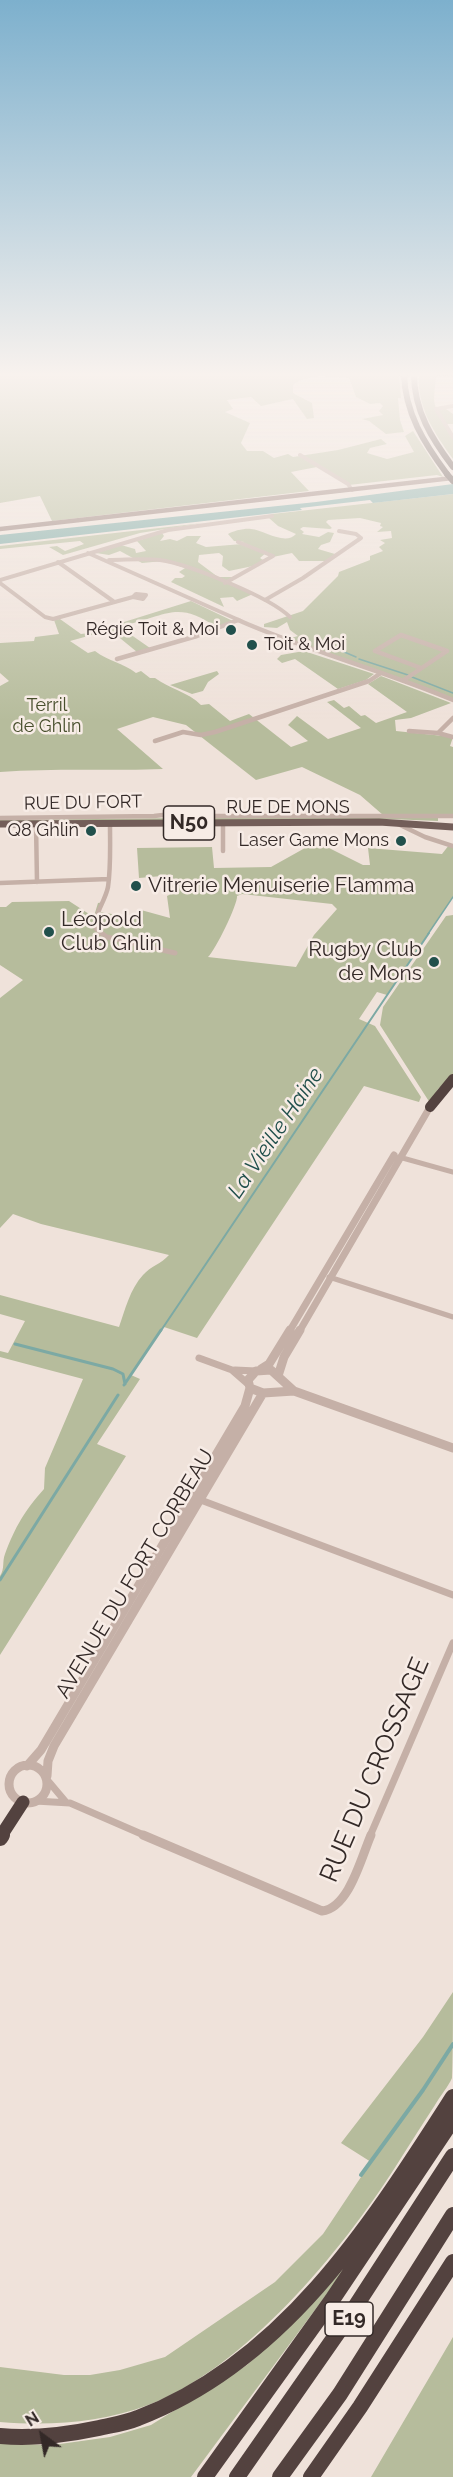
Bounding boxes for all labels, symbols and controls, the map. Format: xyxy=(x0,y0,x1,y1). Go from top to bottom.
place label: Régie Toit & Moi xyxy=(86,619,219,641)
marker: Régie Toit & Moi xyxy=(224,623,238,637)
place label: Toit & Moi xyxy=(264,634,345,656)
marker: Toit & Moi xyxy=(245,638,259,652)
park label: Terril de Ghlin xyxy=(12,695,82,738)
street label: RUE DU FORT xyxy=(24,791,142,815)
street label: RUE DE MONS xyxy=(226,797,350,819)
road number: N50 xyxy=(164,806,214,840)
place label: Q8 Ghlin xyxy=(8,820,79,842)
marker: Q8 Ghlin xyxy=(84,824,98,838)
place label: Laser Game Mons xyxy=(239,830,389,852)
marker: Laser Game Mons xyxy=(394,834,408,848)
place label: Vitrerie Menuiserie Flamma xyxy=(148,873,414,899)
marker: Vitrerie Menuiserie Flamma xyxy=(129,879,143,893)
place label: Léopold Club Ghlin xyxy=(61,907,162,957)
marker: Léopold Club Ghlin xyxy=(42,925,56,939)
place label: Rugby Club de Mons xyxy=(308,937,422,987)
marker: Rugby Club de Mons xyxy=(427,955,441,969)
water label: La Vieille Haine xyxy=(223,1063,329,1203)
street label: AVENUE DU FORT CORBEAU xyxy=(51,1445,219,1703)
street label: RUE DU CROSSAGE xyxy=(314,1653,436,1887)
road number: E19 xyxy=(325,2302,373,2336)
north arrow xyxy=(12,2405,72,2465)
text: N xyxy=(22,2408,42,2431)

